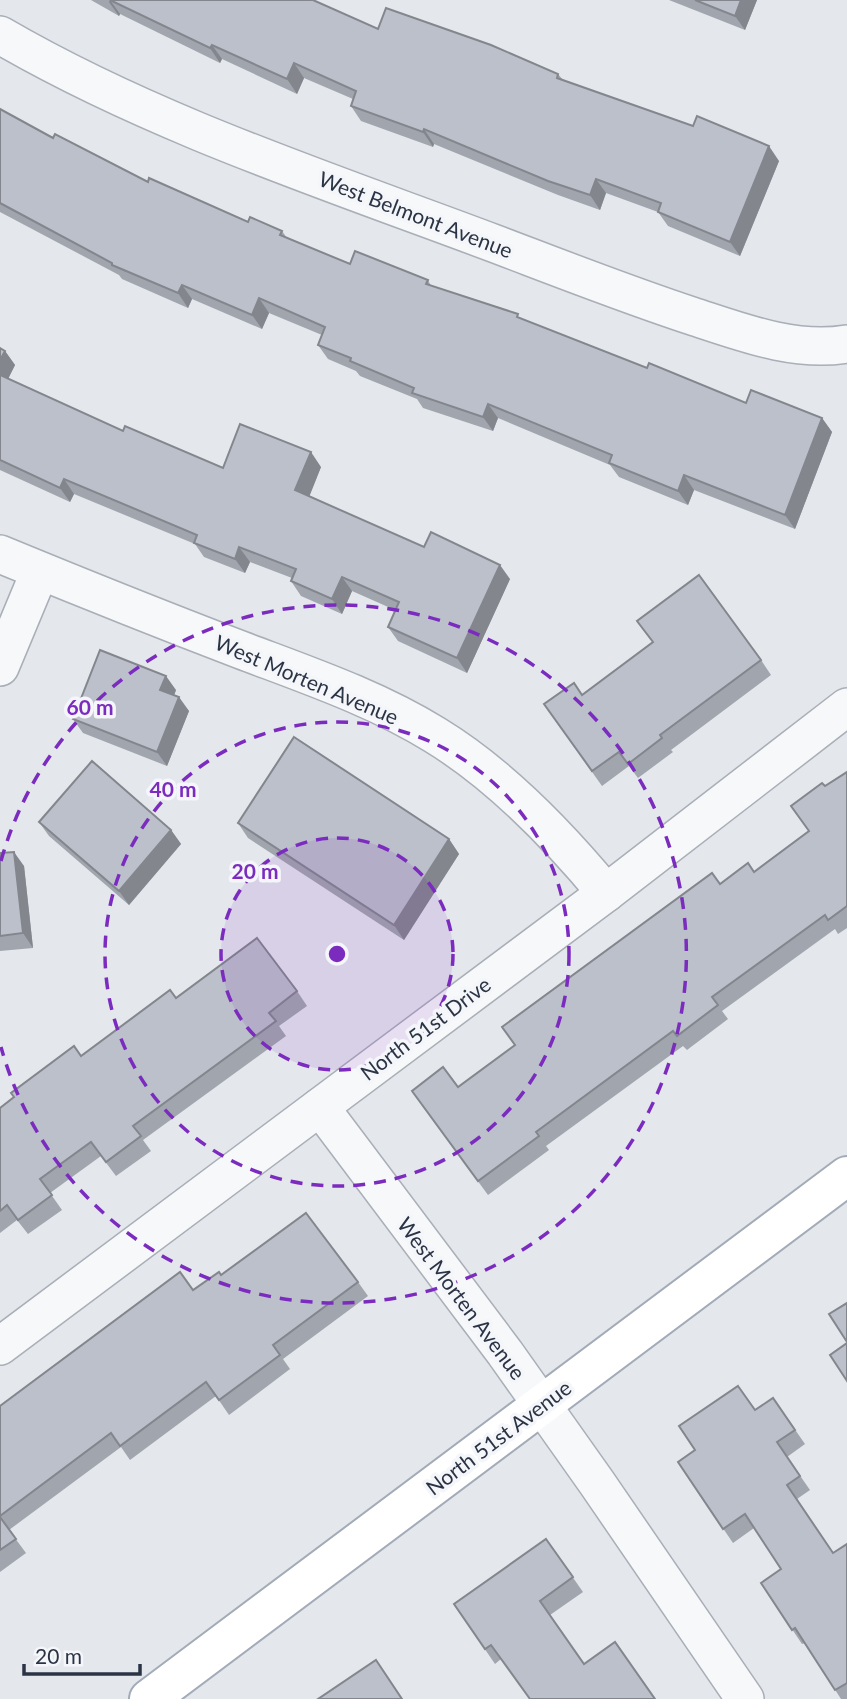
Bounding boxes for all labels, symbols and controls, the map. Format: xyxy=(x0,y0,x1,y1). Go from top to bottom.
street label: West Belmont Avenue xyxy=(316,165,516,263)
street label: West Morten Avenue xyxy=(212,629,402,729)
text: 60 m xyxy=(66,694,114,719)
text: 40 m xyxy=(149,776,197,801)
text: 20 m xyxy=(231,858,279,883)
centre of rings xyxy=(325,942,349,966)
street label: North 51st Drive xyxy=(355,971,495,1085)
street label: West Morten Avenue xyxy=(393,1212,531,1384)
street label: North 51st Avenue xyxy=(421,1374,575,1500)
scale bar xyxy=(24,1632,140,1676)
text: 20 m xyxy=(35,1643,82,1668)

